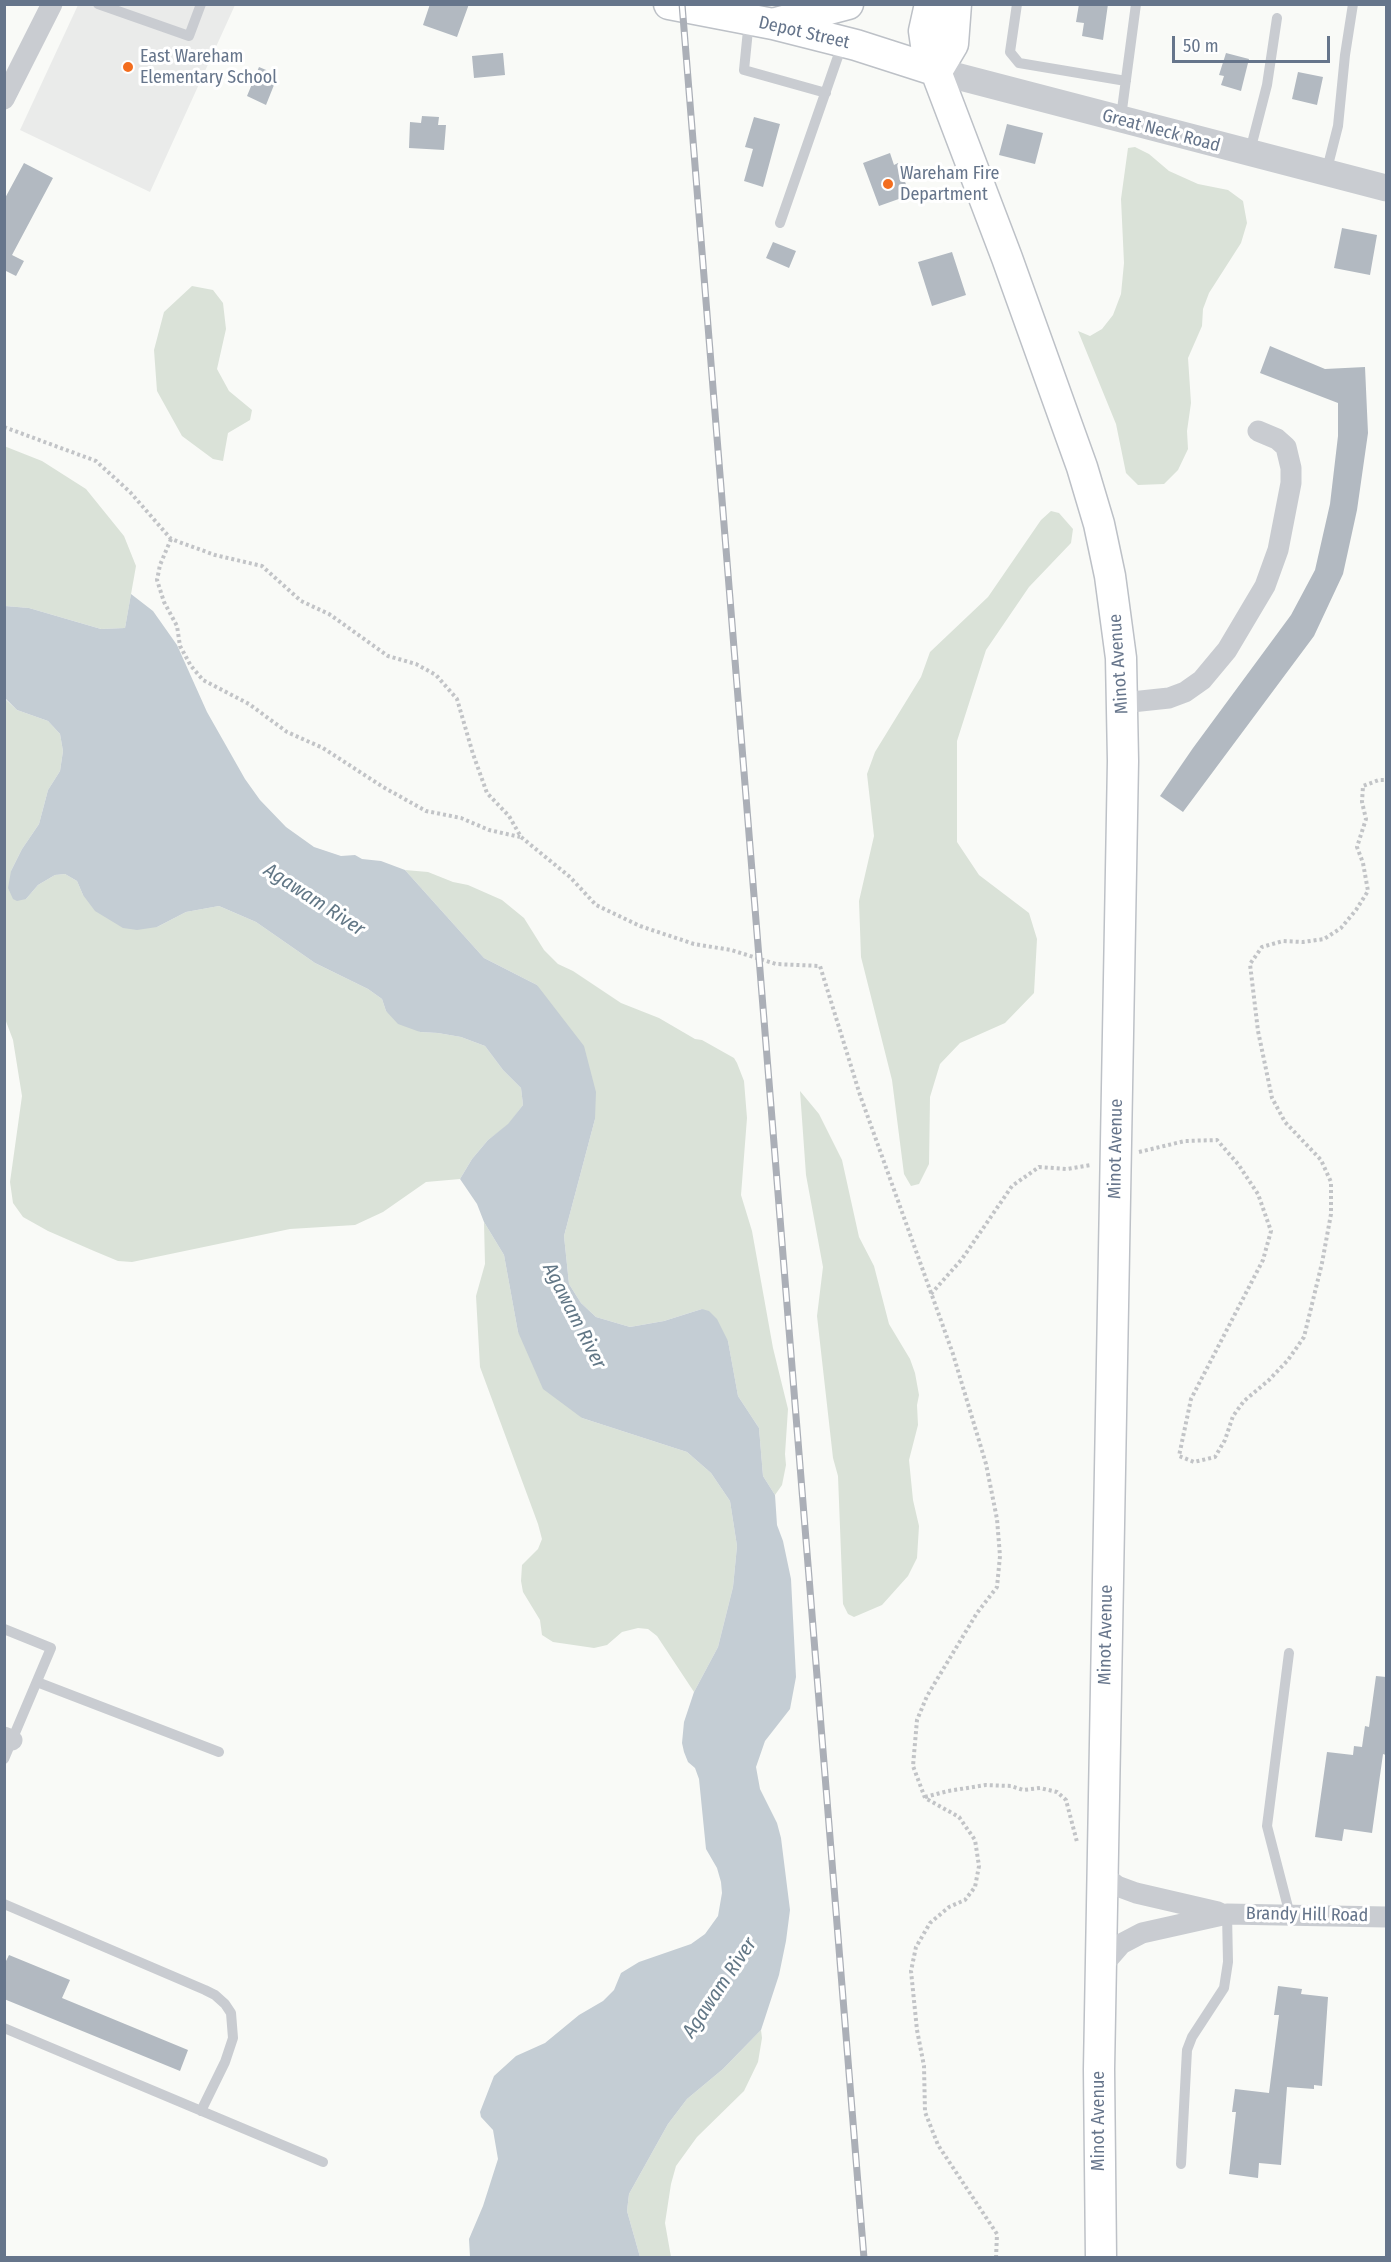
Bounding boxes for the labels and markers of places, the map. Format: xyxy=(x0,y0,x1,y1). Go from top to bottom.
place label: East Wareham Elementary School xyxy=(140,46,277,88)
marker: East Wareham Elementary School xyxy=(121,60,135,74)
place label: Wareham Fire Department xyxy=(900,163,999,206)
marker: Wareham Fire Department xyxy=(881,177,895,191)

